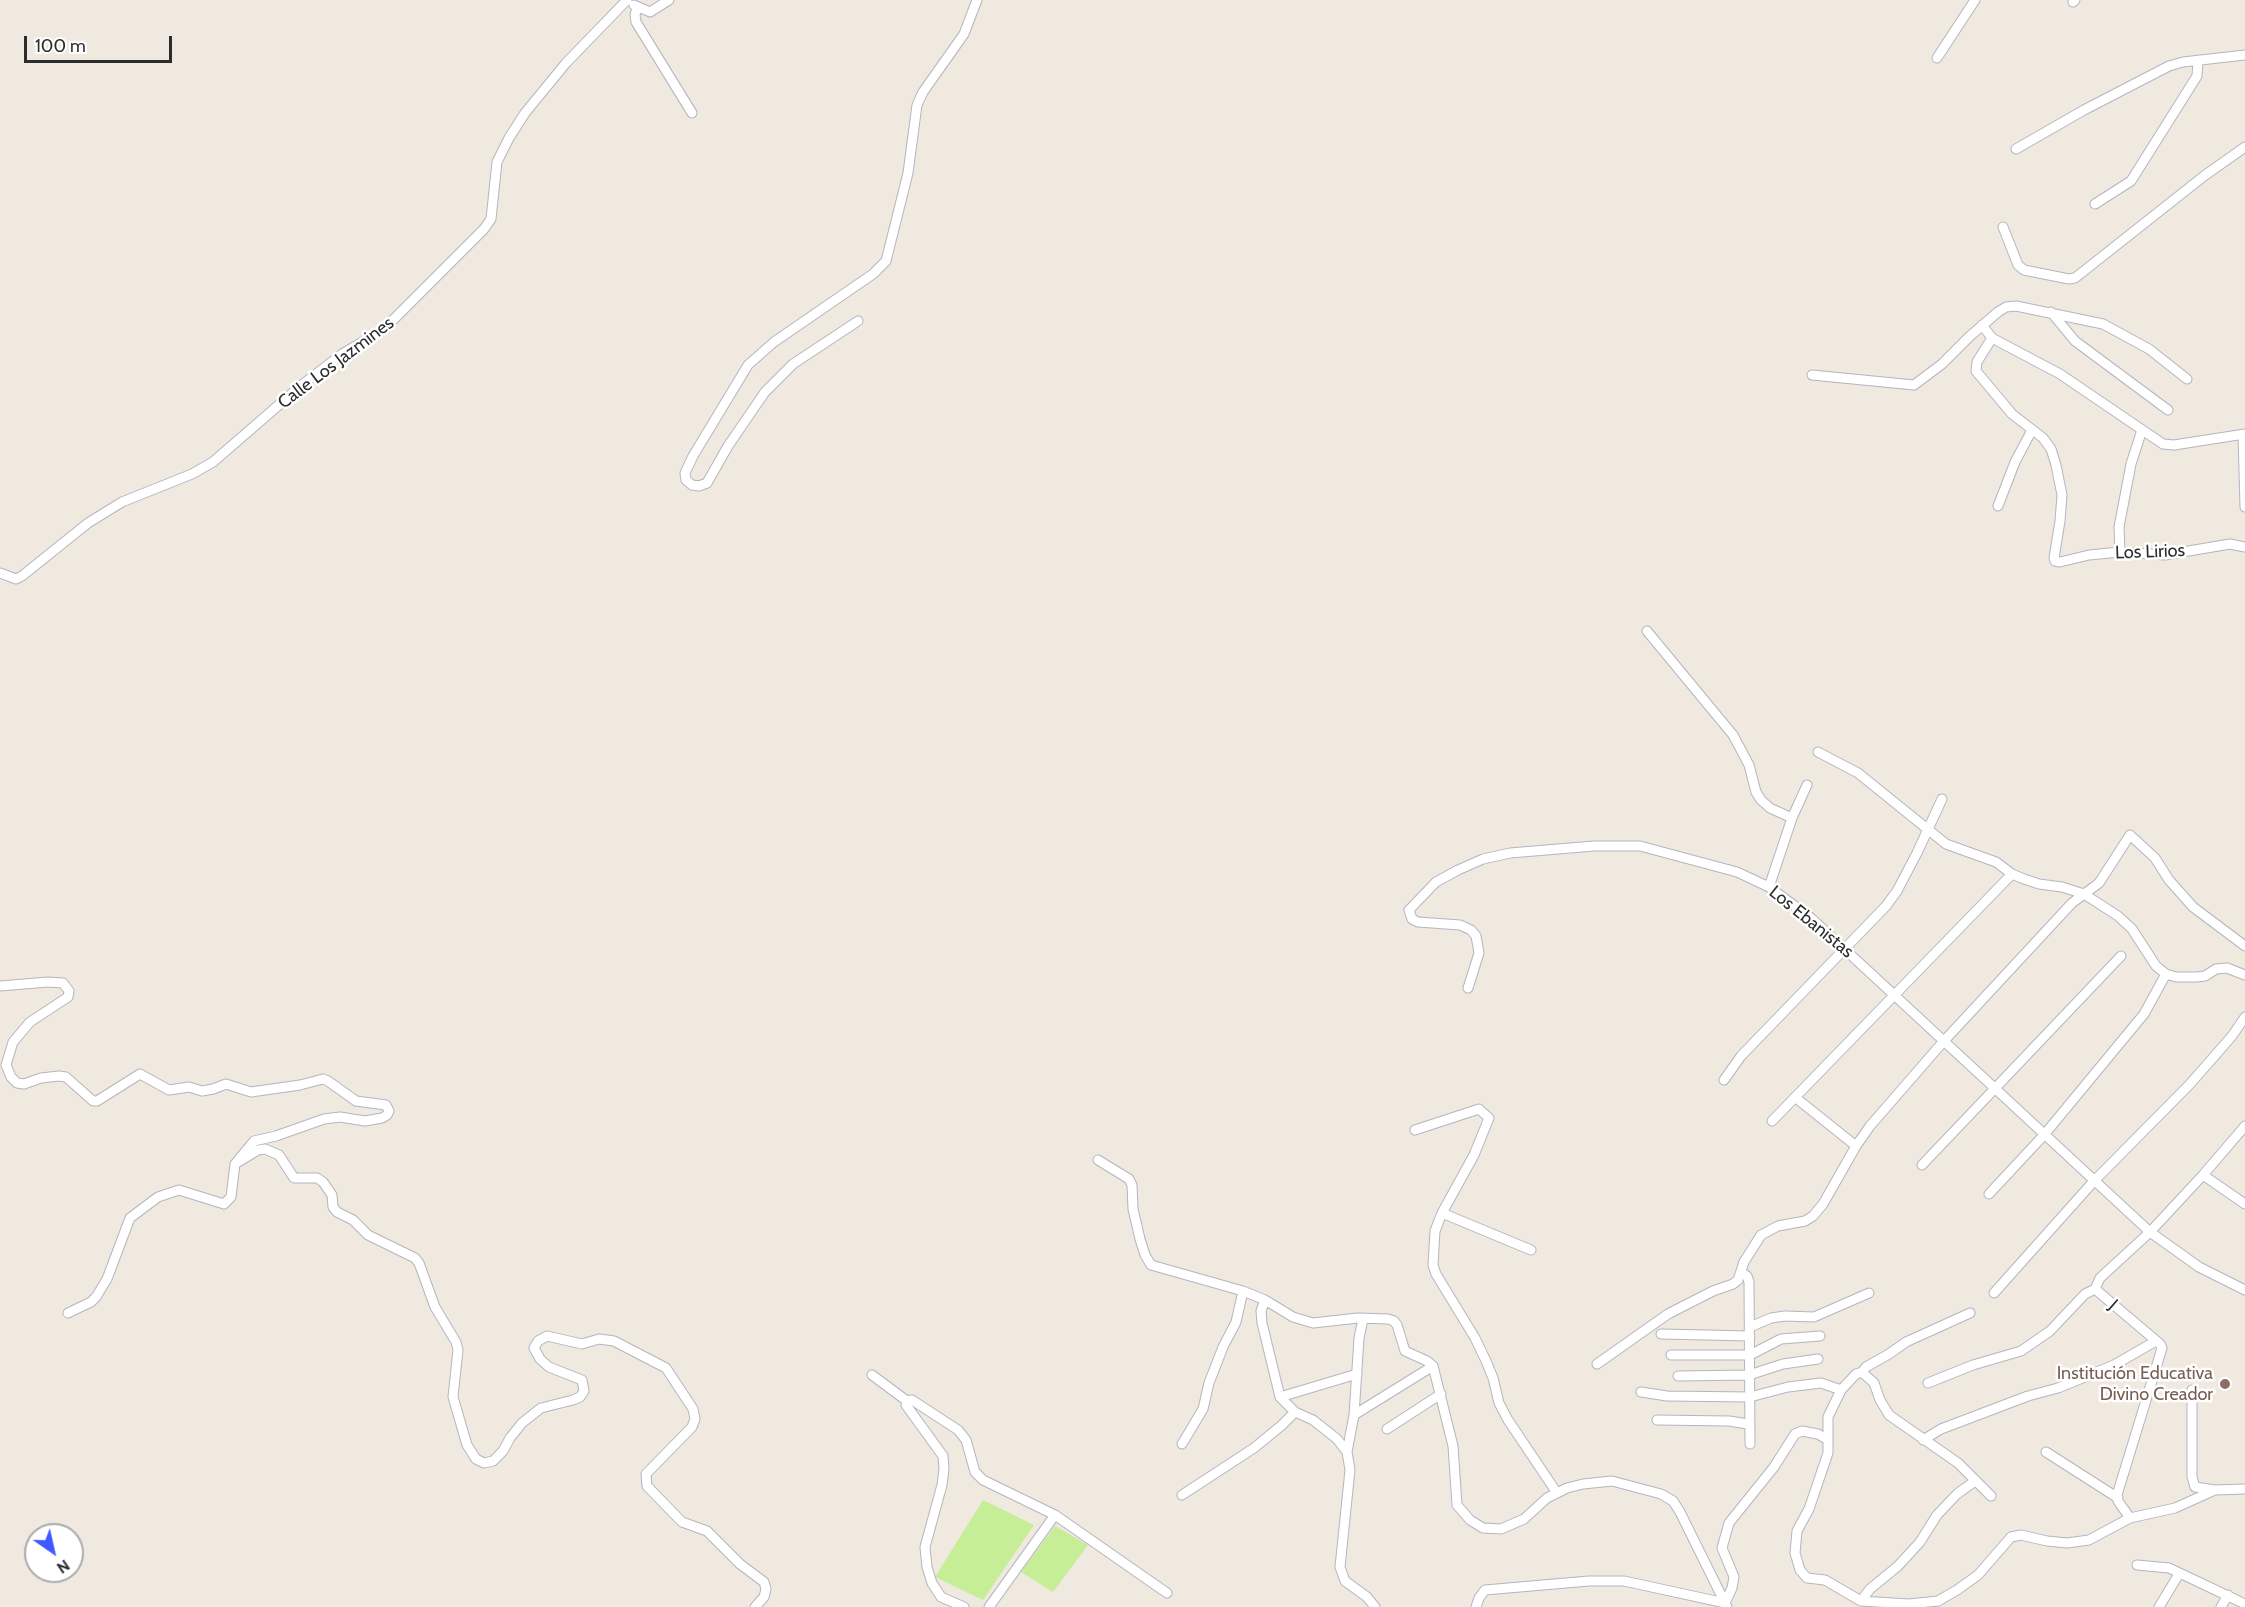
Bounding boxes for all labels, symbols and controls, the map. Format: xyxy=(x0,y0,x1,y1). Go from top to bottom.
scale bar xyxy=(27,24,176,62)
text: 100 m xyxy=(35,35,86,57)
street label: Calle Los Jazmines xyxy=(274,312,398,414)
street label: Los Lirios xyxy=(2115,540,2185,564)
street label: Los Ebanistas xyxy=(1764,881,1858,963)
street label: J xyxy=(2104,1295,2122,1315)
place label: Institución Educativa Divino Creador xyxy=(2057,1363,2213,1406)
marker: Institución Educativa Divino Creador xyxy=(2218,1377,2232,1391)
north arrow xyxy=(24,1523,84,1583)
text: N xyxy=(53,1556,73,1578)

